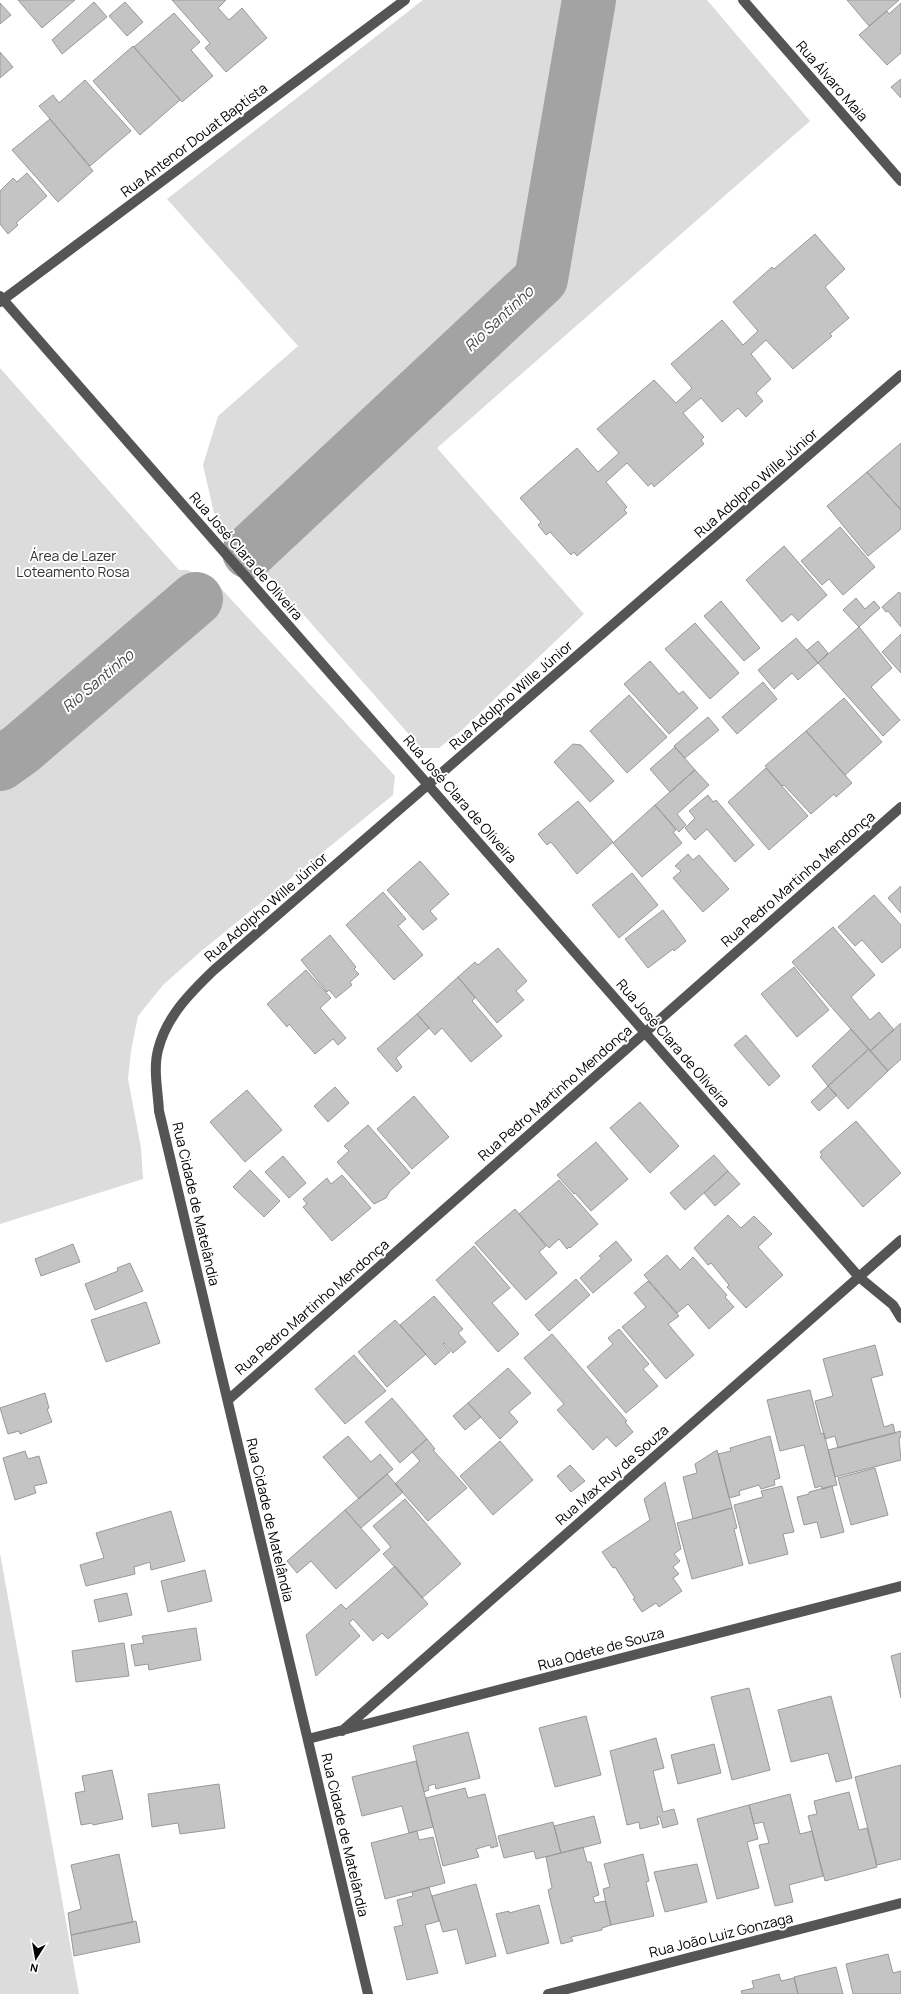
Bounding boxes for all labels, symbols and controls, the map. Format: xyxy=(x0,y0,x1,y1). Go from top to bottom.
street label: Rua Álvaro Maia xyxy=(792,36,873,125)
street label: Rua Antenor Douat Baptista xyxy=(116,78,271,201)
water label: Rio Santinho xyxy=(459,280,539,356)
street label: Rua Adolpho Wille Júnior xyxy=(690,424,821,541)
street label: Rua José Clara de Oliveira xyxy=(185,488,307,624)
park label: Área de Lazer Loteamento Rosa xyxy=(16,546,130,581)
street label: Rua Adolpho Wille Júnior xyxy=(445,636,576,753)
water label: Rio Santinho xyxy=(57,644,139,717)
street label: Rua José Clara de Oliveira xyxy=(399,731,521,867)
street label: Rua Pedro Martinho Mendonça xyxy=(717,806,879,951)
street label: Rua Adolpho Wille Júnior xyxy=(200,848,331,965)
street label: Rua José Clara de Oliveira xyxy=(612,975,734,1111)
street label: Rua Pedro Martinho Mendonça xyxy=(474,1020,636,1165)
street label: Rua Cidade de Matelândia xyxy=(168,1120,225,1288)
street label: Rua Pedro Martinho Mendonça xyxy=(231,1234,393,1379)
street label: Rua Max Ruy de Souza xyxy=(551,1420,672,1529)
street label: Rua Cidade de Matelândia xyxy=(242,1436,299,1604)
street label: Rua Odete de Souza xyxy=(536,1623,666,1675)
street label: Rua Cidade de Matelândia xyxy=(317,1751,374,1919)
street label: Rua João Luiz Gonzaga xyxy=(647,1907,795,1962)
north arrow xyxy=(16,1938,56,1978)
text: N xyxy=(29,1960,39,1976)

